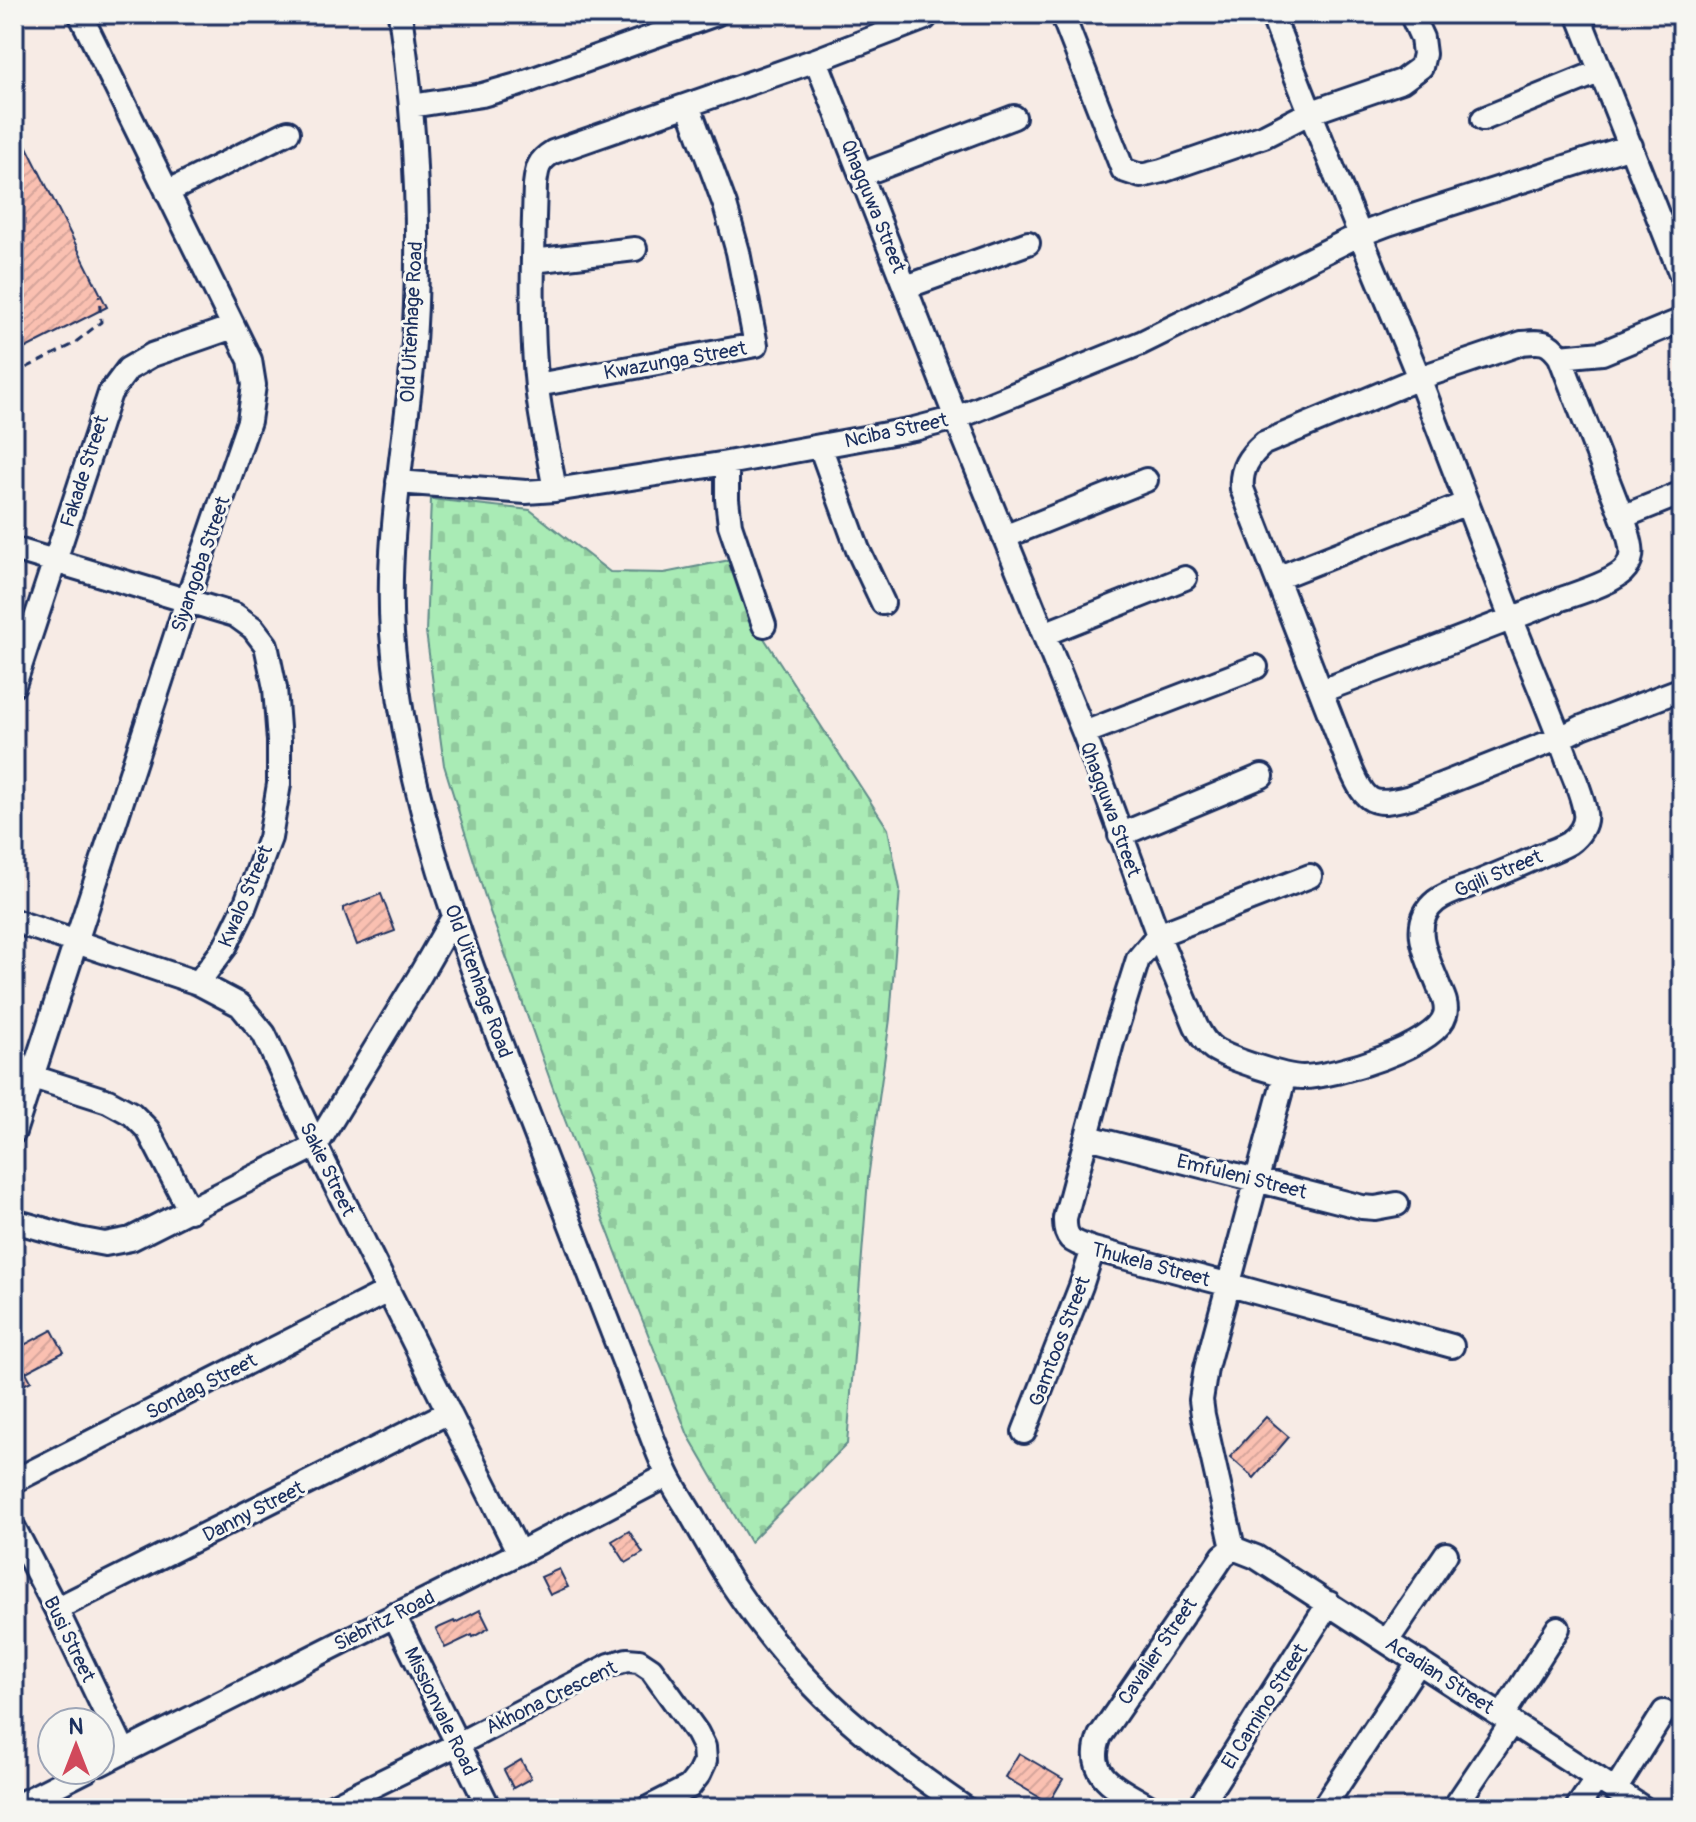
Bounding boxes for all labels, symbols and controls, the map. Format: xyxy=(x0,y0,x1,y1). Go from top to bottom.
street label: Qhagquwa Street xyxy=(835,136,912,277)
street label: Old Uitenhage Road xyxy=(395,241,428,403)
street label: Kwazunga Street xyxy=(602,335,749,385)
street label: Nciba Street xyxy=(842,407,951,454)
street label: Fakade Street xyxy=(55,411,115,530)
street label: Siyangoba Street xyxy=(165,492,236,635)
street label: Qhagquwa Street xyxy=(1075,738,1147,881)
street label: Kwalo Street xyxy=(213,840,279,951)
street label: Gqili Street xyxy=(1450,843,1547,903)
street label: Old Uitenhage Road xyxy=(439,901,518,1061)
street label: Sakie Street xyxy=(294,1118,361,1221)
street label: Emfuleni Street xyxy=(1174,1148,1310,1205)
street label: Thukela Street xyxy=(1089,1237,1214,1293)
street label: Gamtoos Street xyxy=(1023,1272,1096,1410)
street label: Sondag Street xyxy=(142,1347,262,1425)
street label: Danny Street xyxy=(198,1475,309,1548)
street label: Siebritz Road xyxy=(330,1584,439,1657)
street label: Busi Street xyxy=(38,1592,101,1687)
street label: Cavalier Street xyxy=(1112,1592,1203,1710)
street label: Acadian Street xyxy=(1381,1631,1499,1720)
street label: El Camino Street xyxy=(1216,1638,1313,1774)
street label: Missionvale Road xyxy=(399,1643,482,1780)
street label: Akhona Crescent xyxy=(482,1654,622,1740)
north arrow xyxy=(36,1706,116,1786)
text: N xyxy=(69,1713,84,1741)

